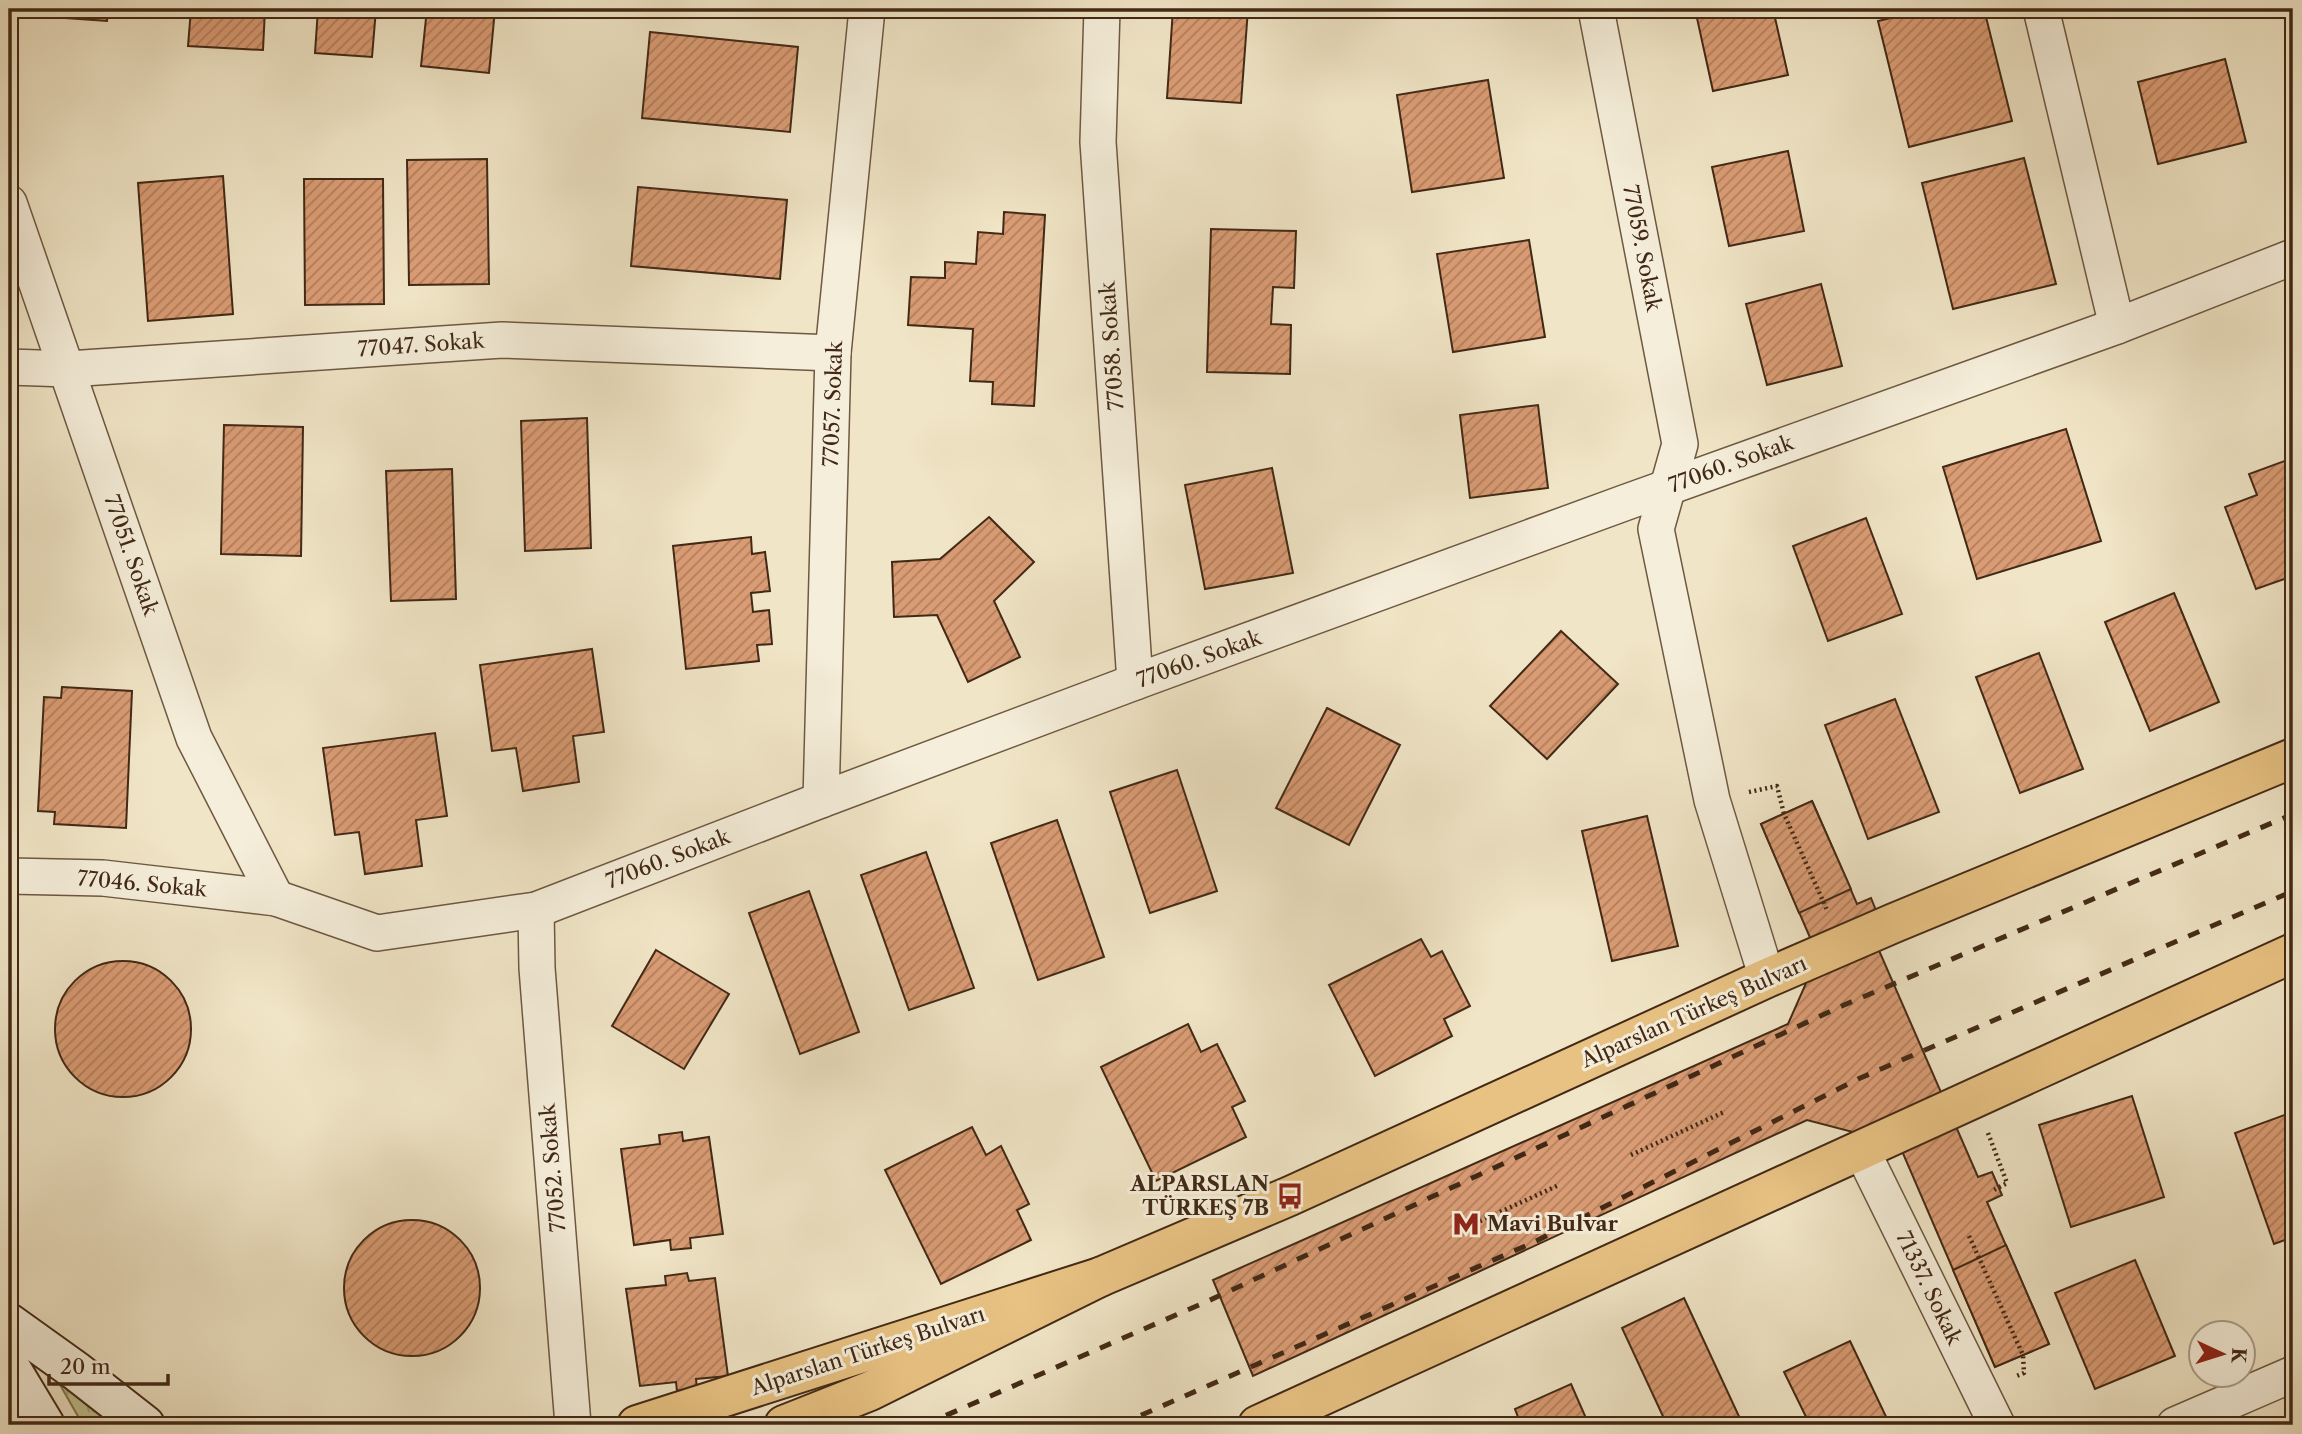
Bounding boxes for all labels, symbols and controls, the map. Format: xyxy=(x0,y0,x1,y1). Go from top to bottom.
street label: 77059. Sokak xyxy=(1618,183,1667,314)
street label: 77058. Sokak xyxy=(1094,280,1128,411)
street label: 77047. Sokak xyxy=(357,328,486,361)
street label: 77057. Sokak xyxy=(818,340,847,467)
street label: 77060. Sokak xyxy=(1665,429,1797,498)
street label: 77051. Sokak xyxy=(99,491,164,619)
street label: 77060. Sokak xyxy=(1133,624,1265,693)
street label: 77060. Sokak xyxy=(602,823,734,894)
street label: 77046. Sokak xyxy=(76,865,209,902)
street label: Alparslan Türkeş Bulvarı xyxy=(1576,950,1810,1073)
street label: 77052. Sokak xyxy=(534,1102,571,1233)
place label: ALPARSLAN TÜRKEŞ 7B xyxy=(1129,1171,1269,1220)
bus stop icon: ALPARSLAN TÜRKEŞ 7B xyxy=(1275,1181,1305,1211)
metro station icon: Mavi Bulvar xyxy=(1451,1209,1481,1239)
place label: Mavi Bulvar xyxy=(1487,1211,1619,1236)
street label: 71337. Sokak xyxy=(1891,1227,1968,1349)
street label: Alparslan Türkeş Bulvarı xyxy=(747,1301,988,1400)
north arrow xyxy=(2186,1318,2256,1388)
scale bar xyxy=(49,1343,168,1387)
text: K xyxy=(2226,1347,2250,1364)
text: 20 m xyxy=(60,1354,111,1379)

